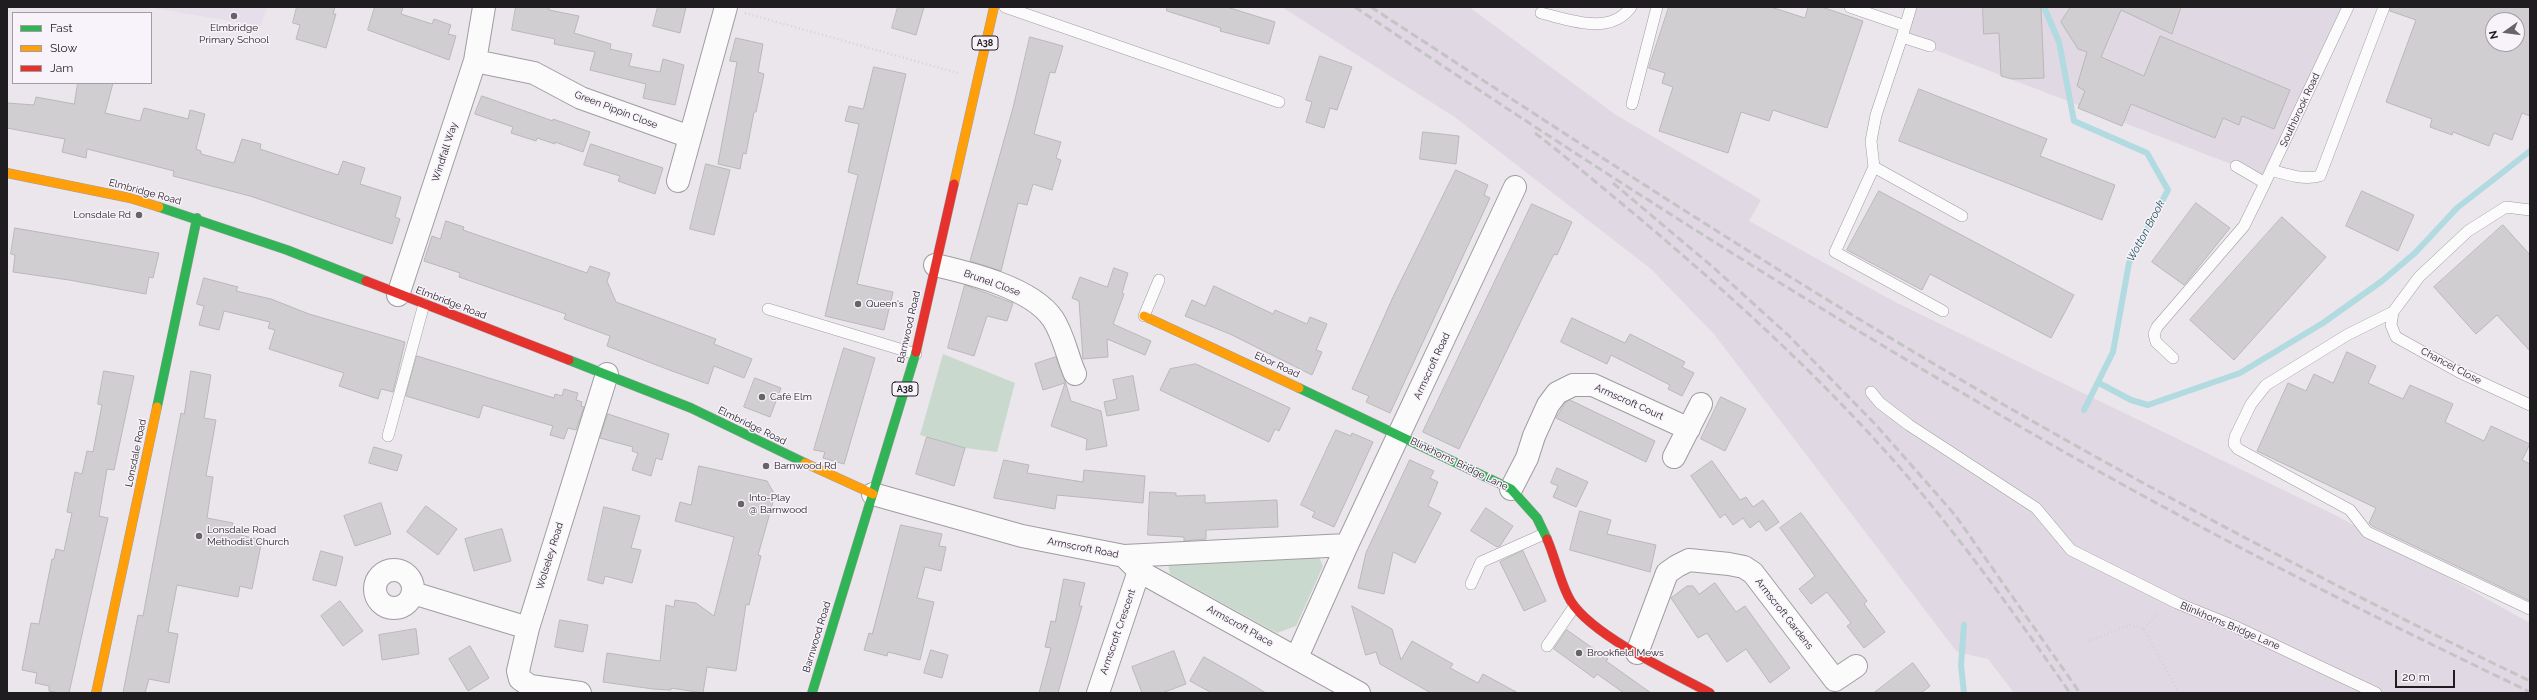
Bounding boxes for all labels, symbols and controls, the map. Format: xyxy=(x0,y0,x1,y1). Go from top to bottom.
marker: Elmbridge Primary School xyxy=(229,11,239,21)
legend xyxy=(12,12,152,84)
north arrow xyxy=(2485,12,2525,52)
text: Fast xyxy=(50,21,73,35)
place label: Elmbridge Primary School xyxy=(199,22,269,46)
text: N xyxy=(2487,29,2501,40)
road number: A38 xyxy=(972,36,998,50)
text: Slow xyxy=(50,41,77,55)
text: Jam xyxy=(50,61,73,75)
street label: Southbrook Road xyxy=(2278,71,2322,149)
street label: Green Pippin Close xyxy=(573,89,659,131)
street label: Windfall Way xyxy=(430,121,460,183)
street label: Elmbridge Road xyxy=(107,177,183,207)
water label: Wotton Brook xyxy=(2124,198,2168,264)
place label: Lonsdale Rd xyxy=(73,209,131,221)
marker: Lonsdale Rd xyxy=(134,210,144,220)
street label: Brunel Close xyxy=(962,267,1022,299)
street label: Elmbridge Road xyxy=(414,284,488,322)
street label: Barnwood Road xyxy=(895,290,923,364)
place label: Queen's xyxy=(866,298,904,310)
marker: Queen's xyxy=(853,299,863,309)
street label: Armscroft Road xyxy=(1411,331,1453,401)
street label: Chancel Close xyxy=(2419,345,2483,387)
street label: Ebor Road xyxy=(1253,349,1301,381)
road number: A38 xyxy=(892,382,918,396)
street label: Armscroft Court xyxy=(1593,382,1665,422)
place label: Café Elm xyxy=(770,391,812,403)
marker: Café Elm xyxy=(757,392,767,402)
street label: Elmbridge Road xyxy=(716,404,788,448)
street label: Lonsdale Road xyxy=(123,418,149,488)
street label: Blinkhorns Bridge Lane xyxy=(1408,435,1510,493)
place label: Barnwood Rd xyxy=(774,460,837,472)
marker: Barnwood Rd xyxy=(761,461,771,471)
place label: Into-Play @ Barnwood xyxy=(749,492,807,516)
marker: Into-Play @ Barnwood xyxy=(736,499,746,509)
street label: Wolseley Road xyxy=(534,521,566,591)
place label: Lonsdale Road Methodist Church xyxy=(207,524,289,548)
marker: Lonsdale Road Methodist Church xyxy=(194,531,204,541)
street label: Armscroft Road xyxy=(1046,535,1120,561)
street label: Armscroft Gardens xyxy=(1753,576,1815,652)
street label: Armscroft Crescent xyxy=(1098,588,1138,676)
street label: Barnwood Road xyxy=(800,600,834,674)
street label: Blinkhorns Bridge Lane xyxy=(2178,600,2282,652)
street label: Armscroft Place xyxy=(1205,603,1275,649)
place label: Brookfield Mews xyxy=(1587,647,1664,659)
marker: Brookfield Mews xyxy=(1574,648,1584,658)
scale bar xyxy=(2397,662,2457,688)
text: 20 m xyxy=(2402,670,2430,684)

